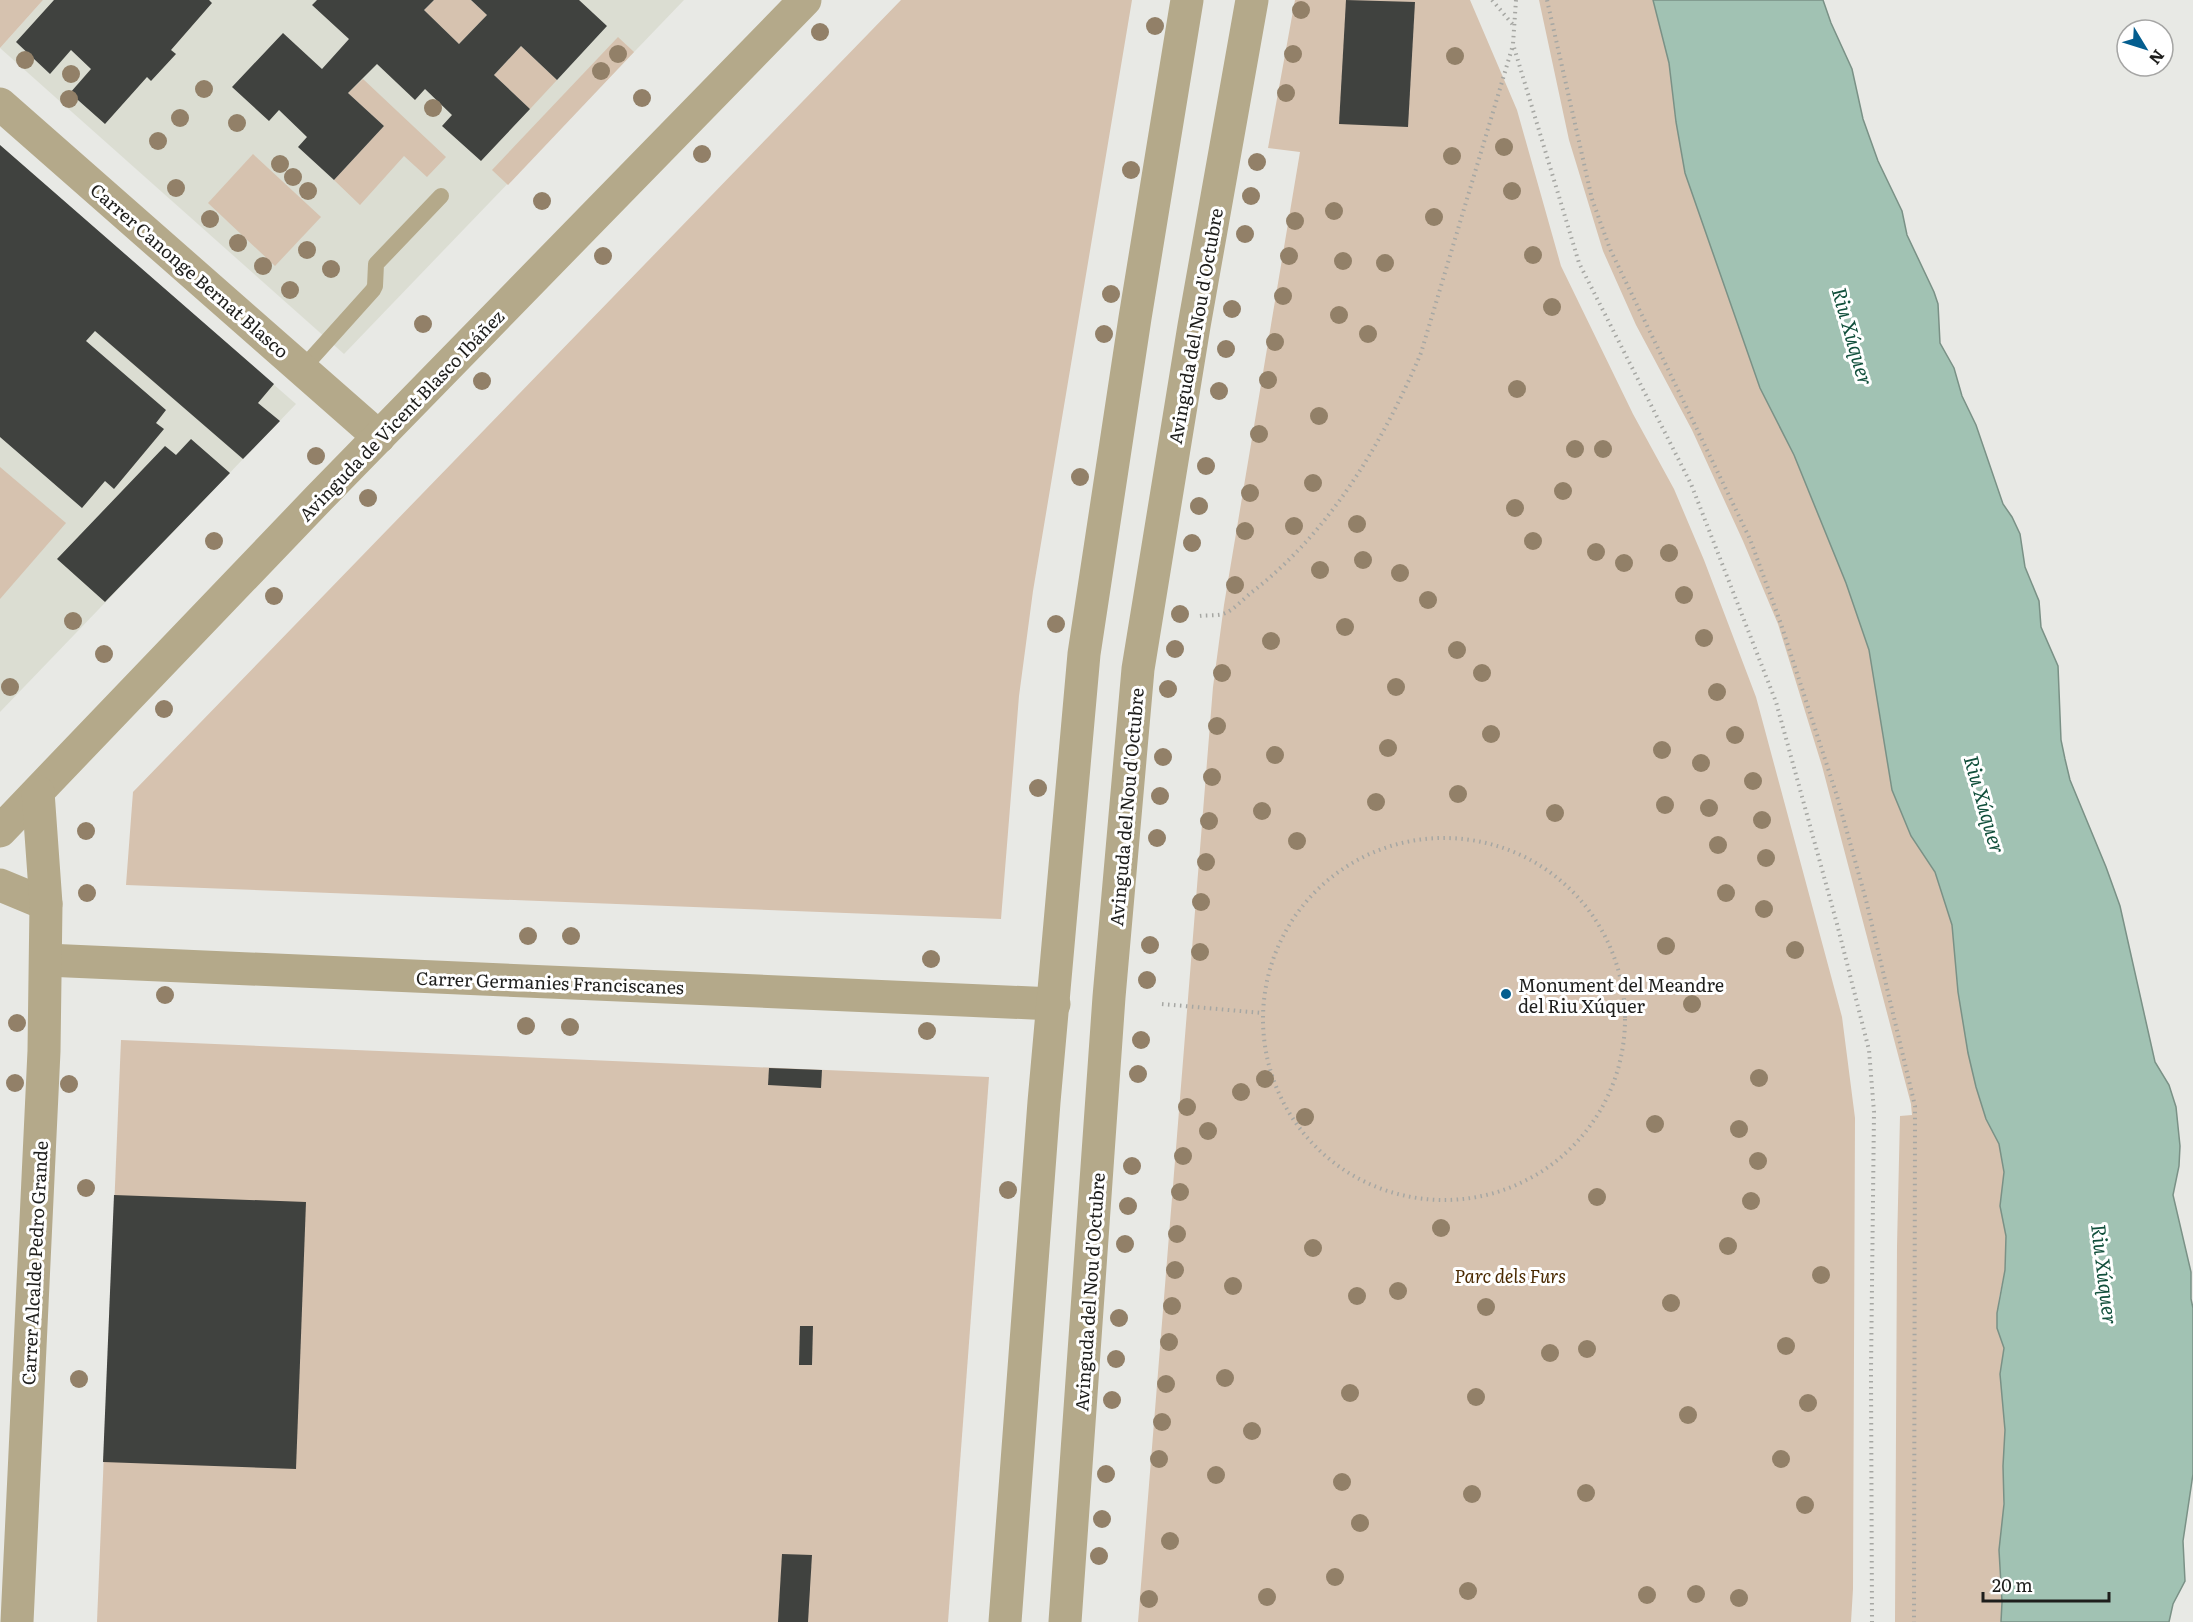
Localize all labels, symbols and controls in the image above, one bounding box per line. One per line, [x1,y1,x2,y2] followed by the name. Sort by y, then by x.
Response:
[2115,18,2175,78] north arrow
[2144,45,2171,71] text: N
[85,176,295,364] street label: Carrer Canonge Bernat Blasco
[1161,206,1229,446] street label: Avinguda del Nou d'Octubre
[1826,283,1882,389] water label: Riu Xúquer
[292,303,510,527] street label: Avinguda de Vicent Blasco Ibáñez
[1102,687,1150,927] street label: Avinguda del Nou d'Octubre
[1958,751,2014,857] water label: Riu Xúquer
[416,964,684,1000] street label: Carrer Germanies Franciscanes
[1518,971,1724,1019] place label: Monument del Meandre del Riu Xúquer
[1499,987,1513,1001] marker: Monument del Meandre del Riu Xúquer
[14,1140,54,1386] street label: Carrer Alcalde Pedro Grande
[1067,1172,1111,1412] street label: Avinguda del Nou d'Octubre
[2085,1222,2127,1326] water label: Riu Xúquer
[1454,1262,1566,1289] park label: Parc dels Furs
[1983,1565,2109,1603] scale bar
[1992,1571,2033,1598] text: 20 m

